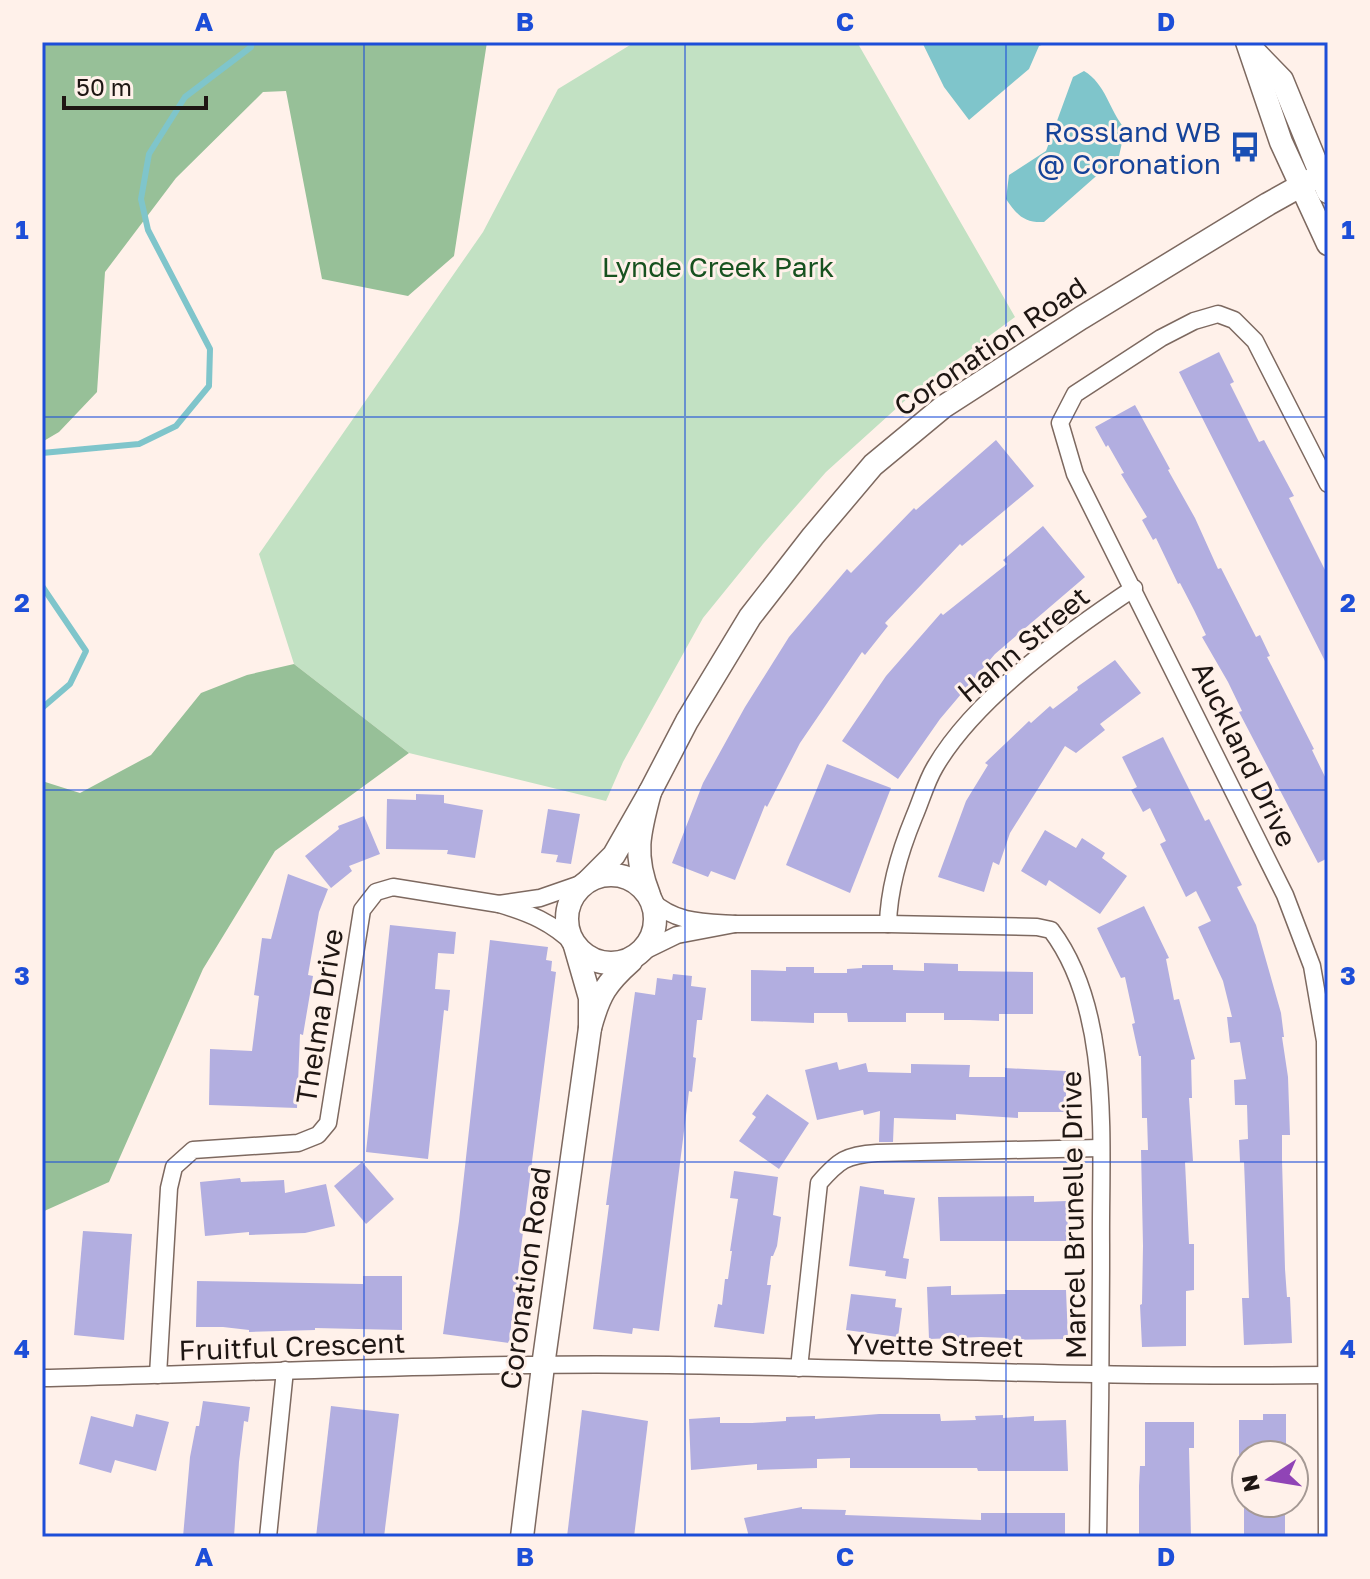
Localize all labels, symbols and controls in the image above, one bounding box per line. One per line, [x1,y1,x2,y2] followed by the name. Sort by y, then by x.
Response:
[195,6,214,37] text: A
[516,6,534,37] text: B
[836,6,854,37] text: C
[1157,6,1175,37] text: D
[64,60,206,110] scale bar
[76,72,132,101] text: 50 m
[1037,115,1221,180] place label: Rossland WB @ Coronation
[1228,130,1262,164] bus stop icon: Rossland WB @ Coronation
[15,214,29,245] text: 1
[1341,214,1355,245] text: 1
[602,250,835,283] park label: Lynde Creek Park
[888,270,1092,422] street label: Coronation Road
[951,579,1095,709] street label: Hahn Street
[14,587,30,618] text: 2
[1340,587,1356,618] text: 2
[1186,656,1304,852] street label: Auckland Drive
[289,926,349,1106] street label: Thelma Drive
[14,960,30,991] text: 3
[1340,960,1356,991] text: 3
[1054,1071,1092,1359] street label: Marcel Brunelle Drive
[493,1165,557,1391] street label: Coronation Road
[178,1326,406,1366] street label: Fruitful Crescent
[846,1327,1024,1363] street label: Yvette Street
[14,1333,30,1364] text: 4
[1340,1333,1356,1364] text: 4
[1230,1439,1310,1519] north arrow
[1235,1472,1265,1494] text: N
[195,1541,214,1572] text: A
[516,1541,534,1572] text: B
[836,1541,854,1572] text: C
[1157,1541,1175,1572] text: D

